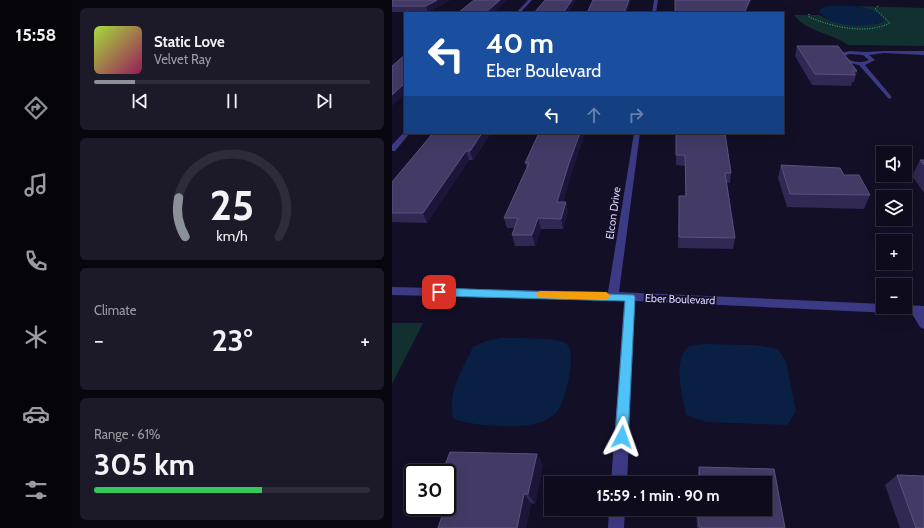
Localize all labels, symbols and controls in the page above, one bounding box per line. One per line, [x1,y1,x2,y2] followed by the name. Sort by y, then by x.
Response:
[16,24,56,46] text: 15:58
[486,26,554,60] text: 40 m
[420,28,472,80] icon: left
[154,33,225,51] text: Static Love
[154,51,211,67] text: Velvet Ray
[486,60,601,82] text: Eber Boulevard
[129,90,151,112] icon: previous
[221,90,243,112] icon: pause
[313,90,335,112] icon: next
[22,94,50,122] icon: directions
[541,104,563,126] icon: left
[583,104,605,126] icon: ahead
[625,104,647,126] icon: right
[876,146,912,314] map controls
[876,146,912,182] button: sound
[22,171,50,199] icon: music
[210,180,254,230] text: 25
[602,185,624,240] street label: Elcon Drive
[876,190,912,226] button: layers
[216,227,248,245] text: km/h
[876,234,912,270] button: +
[22,247,50,275] icon: phone
[422,275,456,309] pin
[876,278,912,314] button: −
[428,281,450,303] icon: arrive
[645,291,715,307] street label: Eber Boulevard
[94,302,136,318] text: Climate
[212,322,252,359] text: 23°
[22,323,50,351] icon: climate
[94,327,104,354] text: −
[360,327,370,354] text: +
[22,400,50,428] icon: car
[601,416,643,458] position arrow
[94,426,161,442] text: Range · 61%
[94,446,195,483] text: 305 km
[404,464,456,516] speed limit sign: 30
[22,476,50,504] icon: filters
[596,487,720,505] text: 15:59 · 1 min · 90 m

